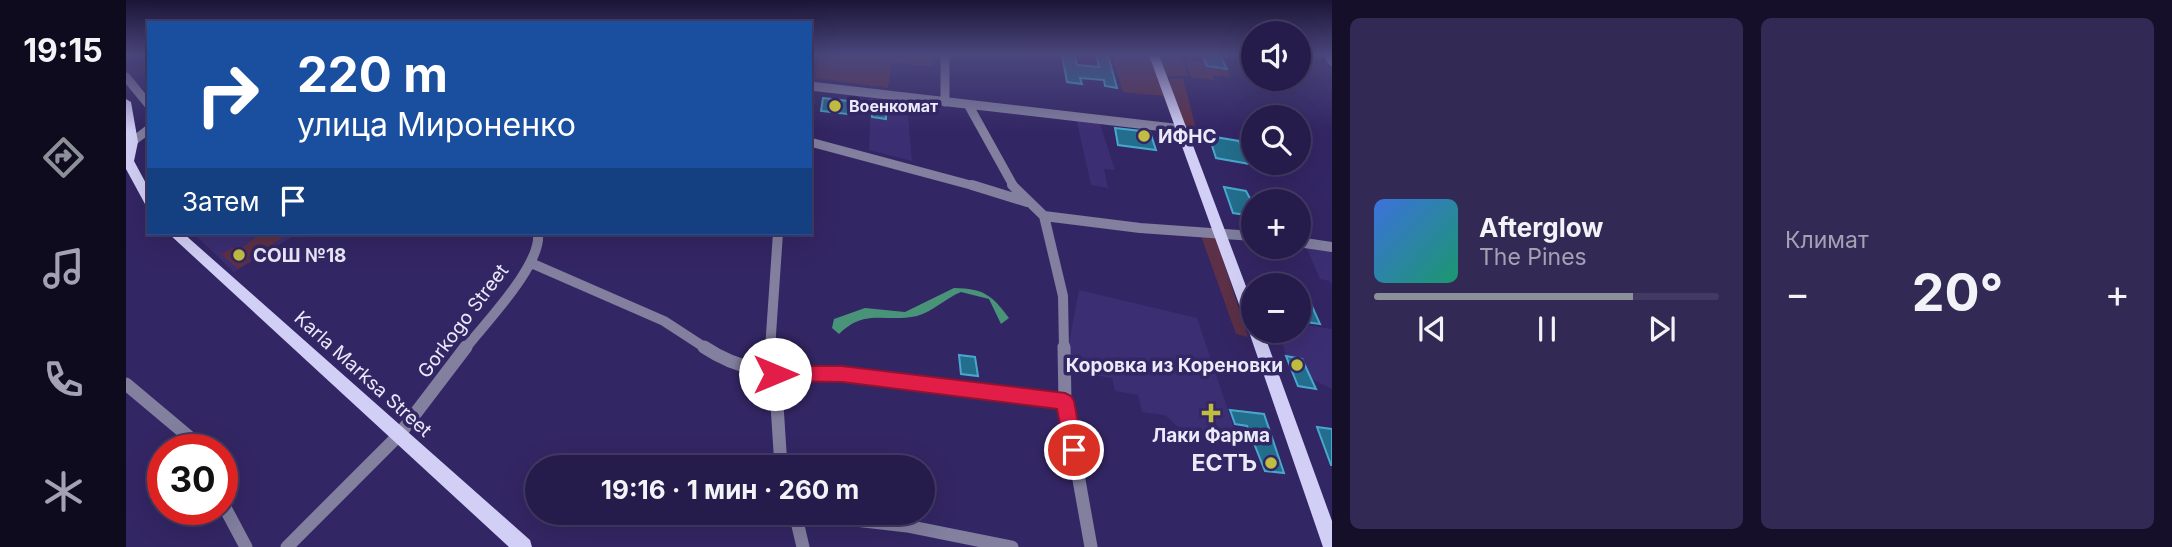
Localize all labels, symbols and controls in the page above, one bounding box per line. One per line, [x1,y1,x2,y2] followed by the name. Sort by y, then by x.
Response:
[1241,21,1311,343] map controls
[1241,21,1311,91] button: sound
[23,31,103,70] text: 19:15
[297,45,448,104] text: 220 m
[182,49,273,140] icon: right
[849,96,938,116] place label: Военкомат
[827,98,843,114] marker: Военкомат
[297,105,576,144] text: улица Мироненко
[1241,105,1311,175] button: search
[1158,125,1217,148] place label: ИФНС
[1136,128,1152,144] marker: ИФНС
[39,133,88,182] icon: directions
[274,182,312,220] icon: arrive
[182,186,260,217] text: Затем
[1241,189,1311,259] button: +
[1479,212,1603,243] text: Afterglow
[1785,226,1869,254] text: Климат
[1479,243,1587,271] text: The Pines
[39,244,88,293] icon: music
[253,244,346,267] place label: СОШ №18
[231,247,247,263] marker: СОШ №18
[413,260,513,382] street label: Gorkogo Street
[1912,261,2003,324] text: 20°
[1785,270,1810,316] text: −
[2105,270,2130,316] text: +
[1241,273,1311,343] button: −
[290,306,436,442] street label: Karla Marksa Street
[1413,310,1451,348] icon: previous
[1528,310,1566,348] icon: pause
[1643,310,1681,348] icon: next
[738,337,812,411] position arrow
[1066,354,1283,377] place label: Коровка из Кореновки
[39,355,88,404] icon: phone
[1289,357,1305,373] marker: Коровка из Кореновки
[1203,405,1219,421] marker: Лаки Фарма
[1044,420,1104,480] pin
[1152,424,1270,447] place label: Лаки Фарма
[1055,431,1093,469] icon: arrive
[147,434,238,525] speed limit sign: 30
[1192,449,1257,477] place label: ЕСТЪ
[1263,455,1279,471] marker: ЕСТЪ
[39,467,88,516] icon: climate
[601,474,859,505] text: 19:16 · 1 мин · 260 m

